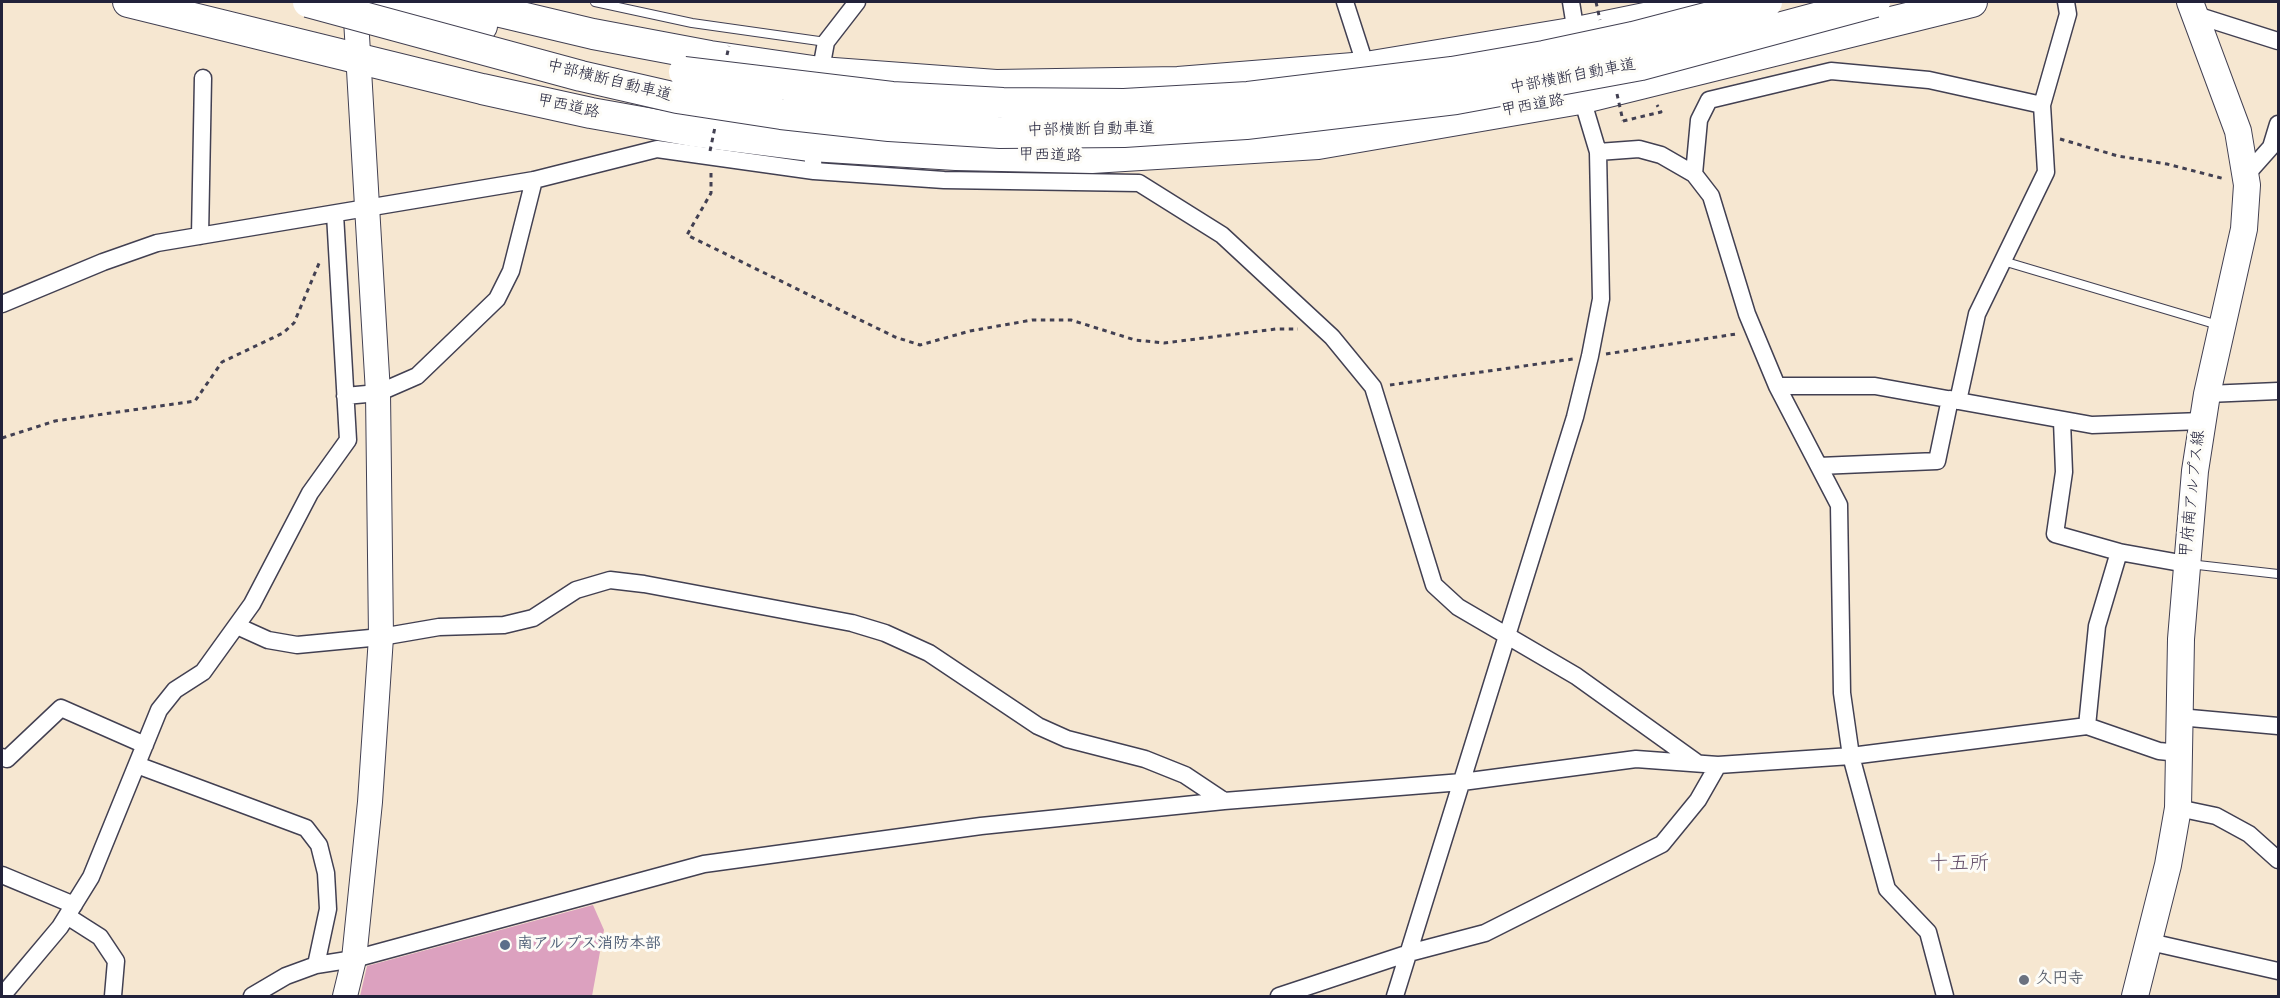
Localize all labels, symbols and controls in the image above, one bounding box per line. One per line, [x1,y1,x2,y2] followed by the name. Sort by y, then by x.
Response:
[1508,56,1638,100] street label: 中部横断自動車道
[545,57,673,107] street label: 中部横断自動車道
[535,92,601,124] street label: 甲西道路
[1500,92,1566,122] street label: 甲西道路
[1027,120,1155,142] street label: 中部横断自動車道
[1018,147,1082,167] street label: 甲西道路
[2178,429,2210,559] street label: 甲府南アルプス線
[1929,854,1989,878] district label: 十五所
[517,935,661,955] place label: 南アルプス消防本部
[498,938,512,952] marker: 南アルプス消防本部
[2036,970,2084,990] place label: 久円寺
[2017,973,2031,987] marker: 久円寺

